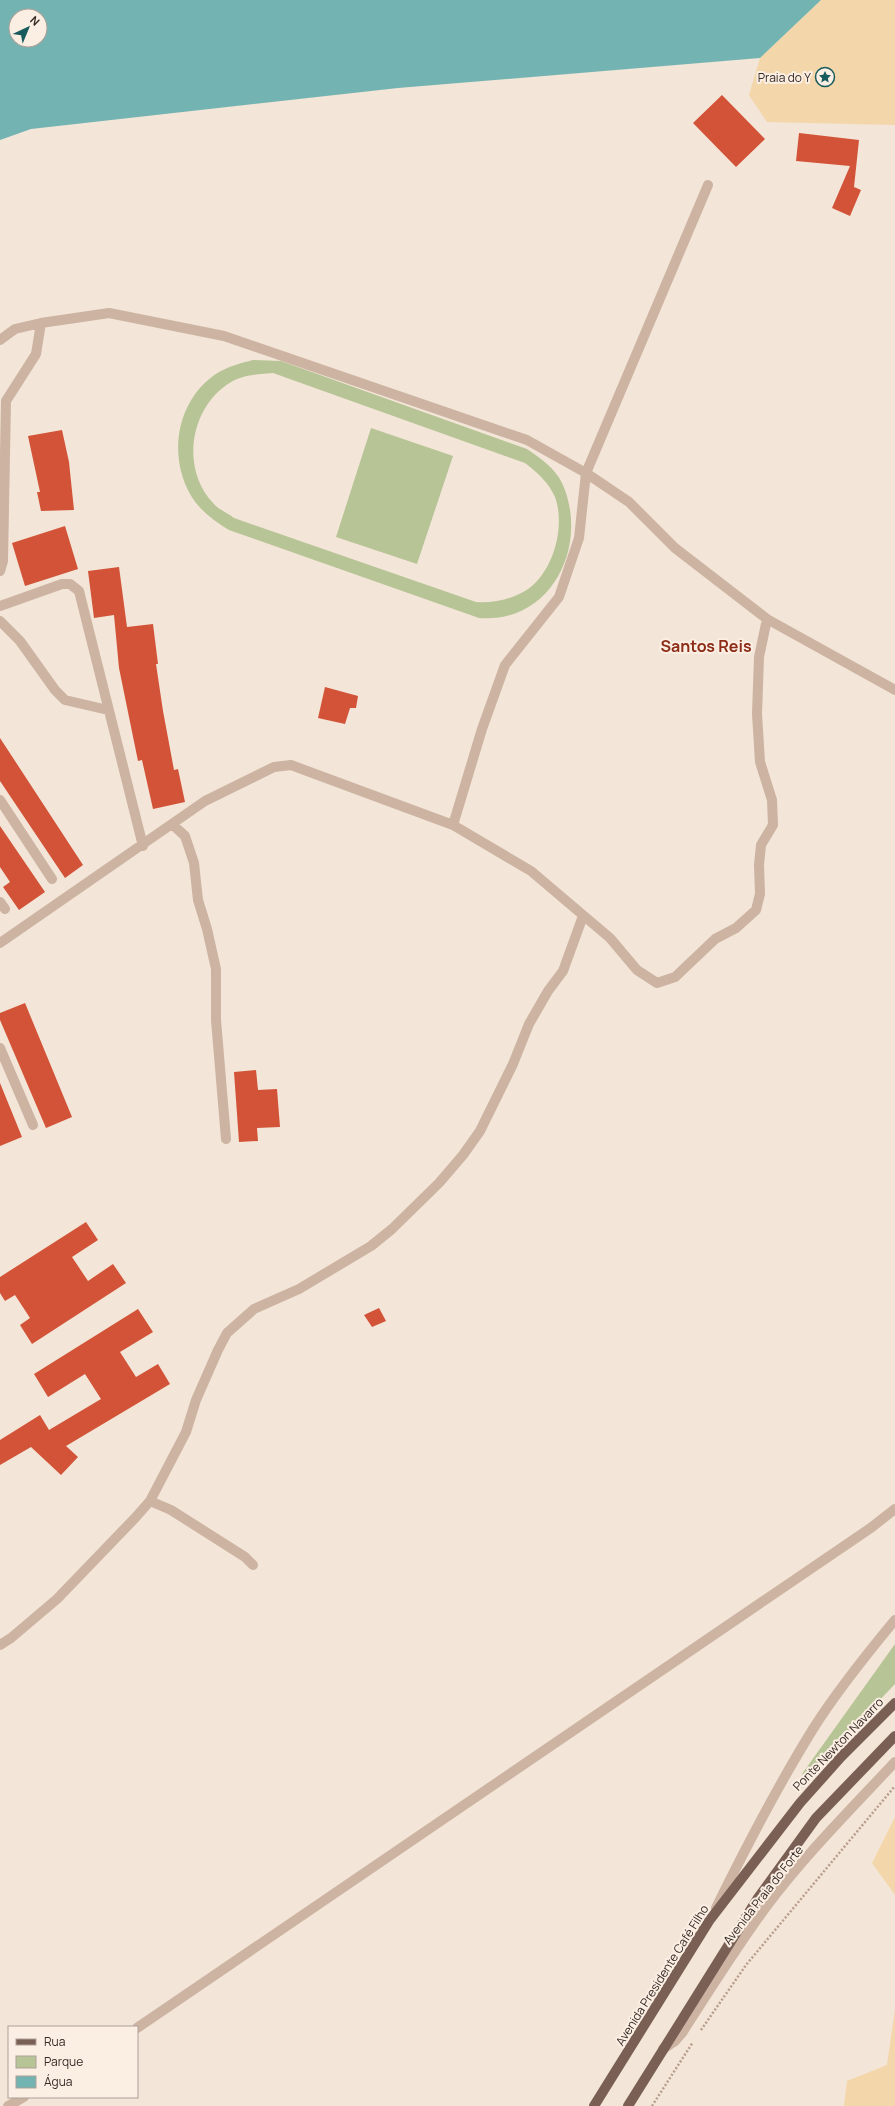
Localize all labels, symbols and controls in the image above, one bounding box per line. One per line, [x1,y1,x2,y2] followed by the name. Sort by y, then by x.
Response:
[8,8,48,48] north arrow
[27,12,43,29] text: N
[814,66,836,88] place icon: Praia do Y
[758,69,811,86] place label: Praia do Y
[660,635,752,657] district label: Santos Reis
[789,1694,887,1794] street label: Ponte Newton Navarro
[719,1842,807,1948] street label: Avenida Praia do Forte
[612,1901,712,2049] street label: Avenida Presidente Café Filho
[8,2026,138,2098] legend
[44,2033,65,2050] text: Rua
[44,2053,83,2070] text: Parque
[44,2073,73,2090] text: Água

